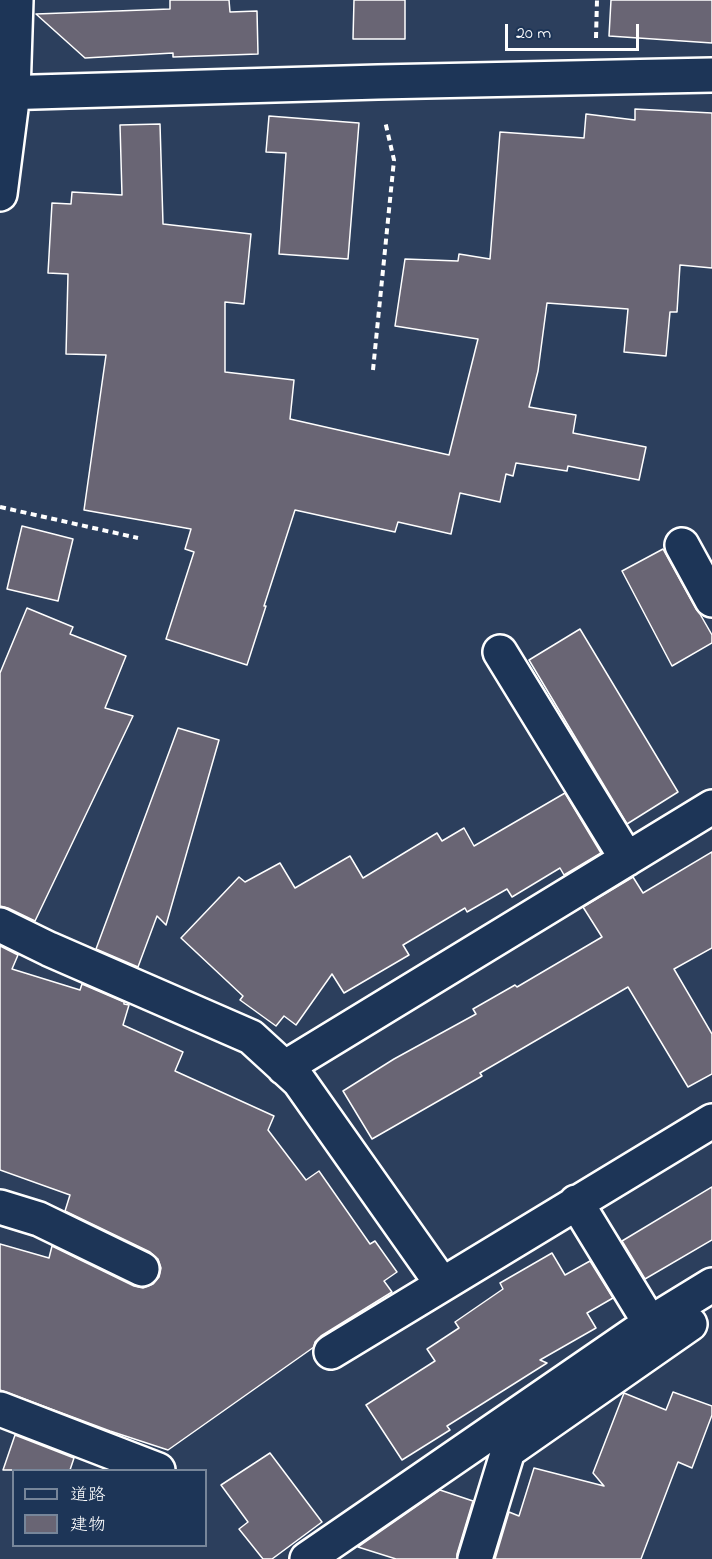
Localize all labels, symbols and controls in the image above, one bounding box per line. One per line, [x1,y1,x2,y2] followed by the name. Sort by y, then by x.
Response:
[508,12,642,50] scale bar
[516,21,551,47] text: 20 m
[12,1469,207,1547] legend
[70,1483,106,1509] text: 道路
[70,1513,106,1539] text: 建物

